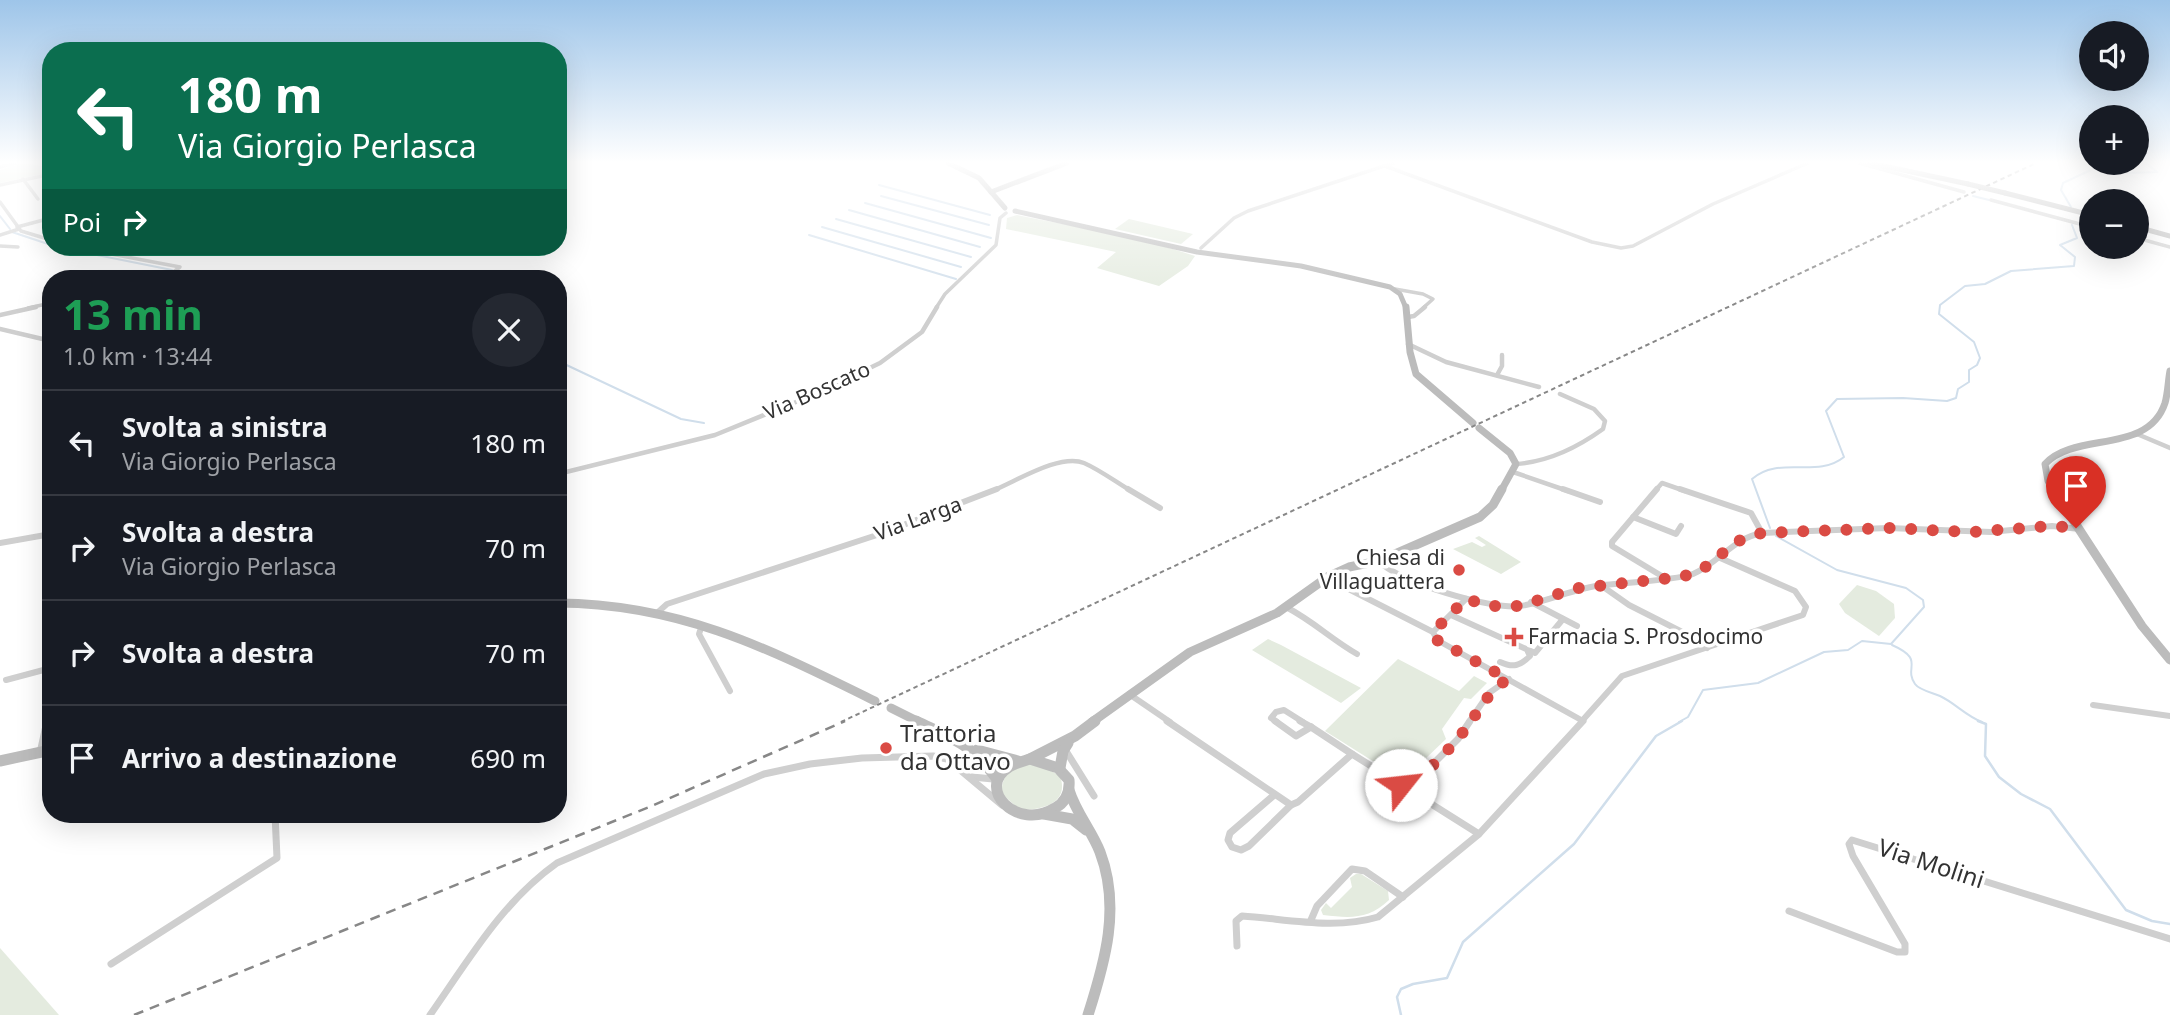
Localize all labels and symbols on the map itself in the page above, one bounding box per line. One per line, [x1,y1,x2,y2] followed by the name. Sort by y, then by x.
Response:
[759,354,874,426] street label: Via Boscato
[2046,456,2106,528] pin
[870,489,965,547] street label: Via Larga
[1320,543,1445,595] place label: Chiesa di Villaguattera
[1451,562,1467,578] marker: Chiesa di Villaguattera
[1528,622,1763,650] place label: Farmacia S. Prosdocimo
[1506,629,1522,645] marker: Farmacia S. Prosdocimo
[900,716,1011,777] place label: Trattoria da Ottavo
[878,740,894,756] marker: Trattoria da Ottavo
[1364,748,1438,822] position arrow
[1874,830,1989,895] street label: Via Molini

